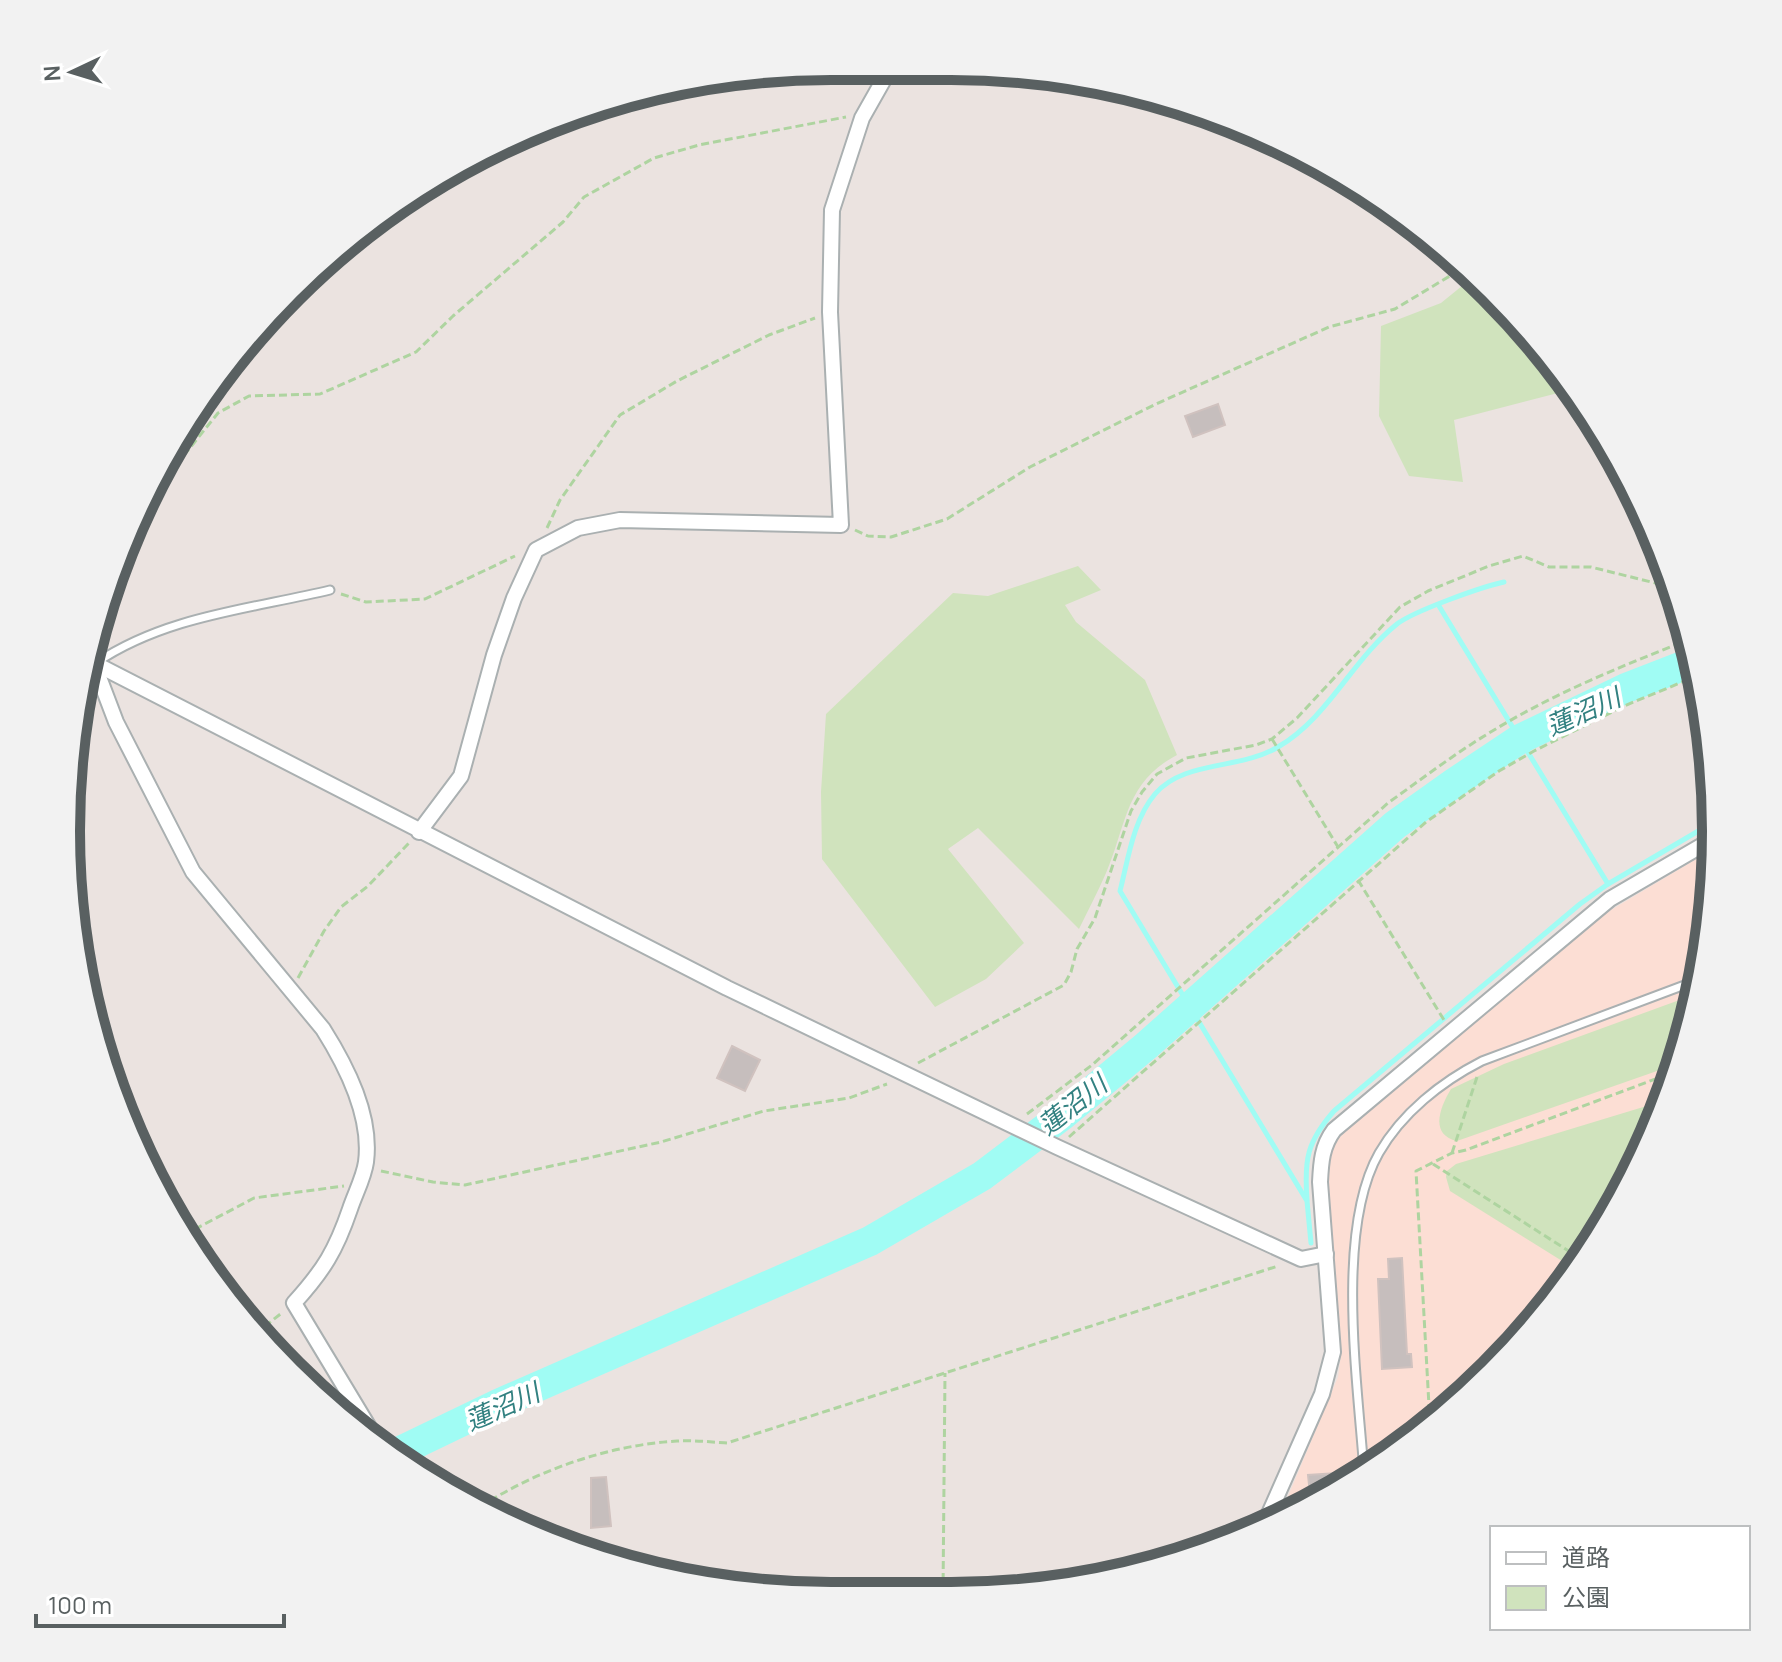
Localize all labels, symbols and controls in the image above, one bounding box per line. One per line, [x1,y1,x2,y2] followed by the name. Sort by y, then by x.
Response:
[32,32,112,112] north arrow
[37,64,68,82] text: N
[1540,677,1629,743] water label: 蓮沼川
[1030,1064,1116,1142] water label: 蓮沼川
[459,1372,548,1438] water label: 蓮沼川
[1490,1526,1750,1630] legend
[1562,1540,1610,1573] text: 道路
[36,1578,284,1628] scale bar
[1562,1580,1610,1613] text: 公園
[48,1588,112,1621] text: 100 m

